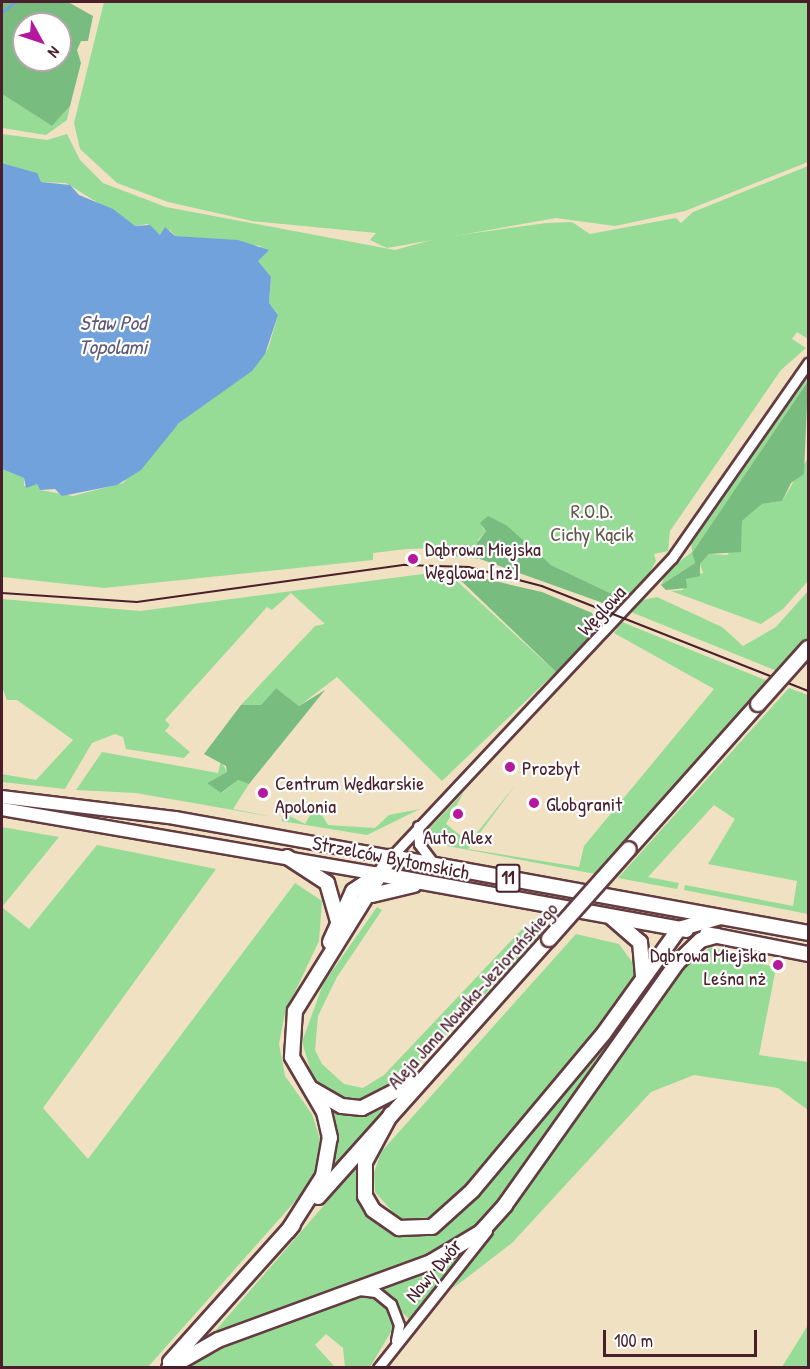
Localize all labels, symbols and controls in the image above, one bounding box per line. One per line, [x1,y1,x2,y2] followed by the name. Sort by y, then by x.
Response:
[12,12,72,72] north arrow
[43,42,65,63] text: N
[79,310,147,360] water label: Staw Pod Topolami
[550,498,634,545] park label: R.O.D. Cichy Kącik
[425,536,541,583] place label: Dąbrowa Miejska Węglowa [nż]
[406,552,420,566] marker: Dąbrowa Miejska Węglowa [nż]
[572,580,630,640] street label: Węglowa
[522,755,580,779] place label: Prozbyt
[503,760,517,774] marker: Prozbyt
[275,770,424,817] place label: Centrum Wędkarskie Apolonia
[256,786,270,800] marker: Centrum Wędkarskie Apolonia
[546,791,622,815] place label: Globgranit
[527,796,541,810] marker: Globgranit
[451,807,465,821] marker: Auto Alex
[423,824,493,848] place label: Auto Alex
[311,830,471,884] street label: Strzelców Bytomskich
[494,863,522,893] road number: 11
[382,897,562,1093] street label: Aleja Jana Nowaka-Jeziorańskiego
[650,942,766,989] place label: Dąbrowa Miejska Leśna nż
[771,958,785,972] marker: Dąbrowa Miejska Leśna nż
[400,1233,466,1307] street label: Nowy Dwór
[606,1318,760,1356] scale bar
[614,1328,653,1353] text: 100 m

